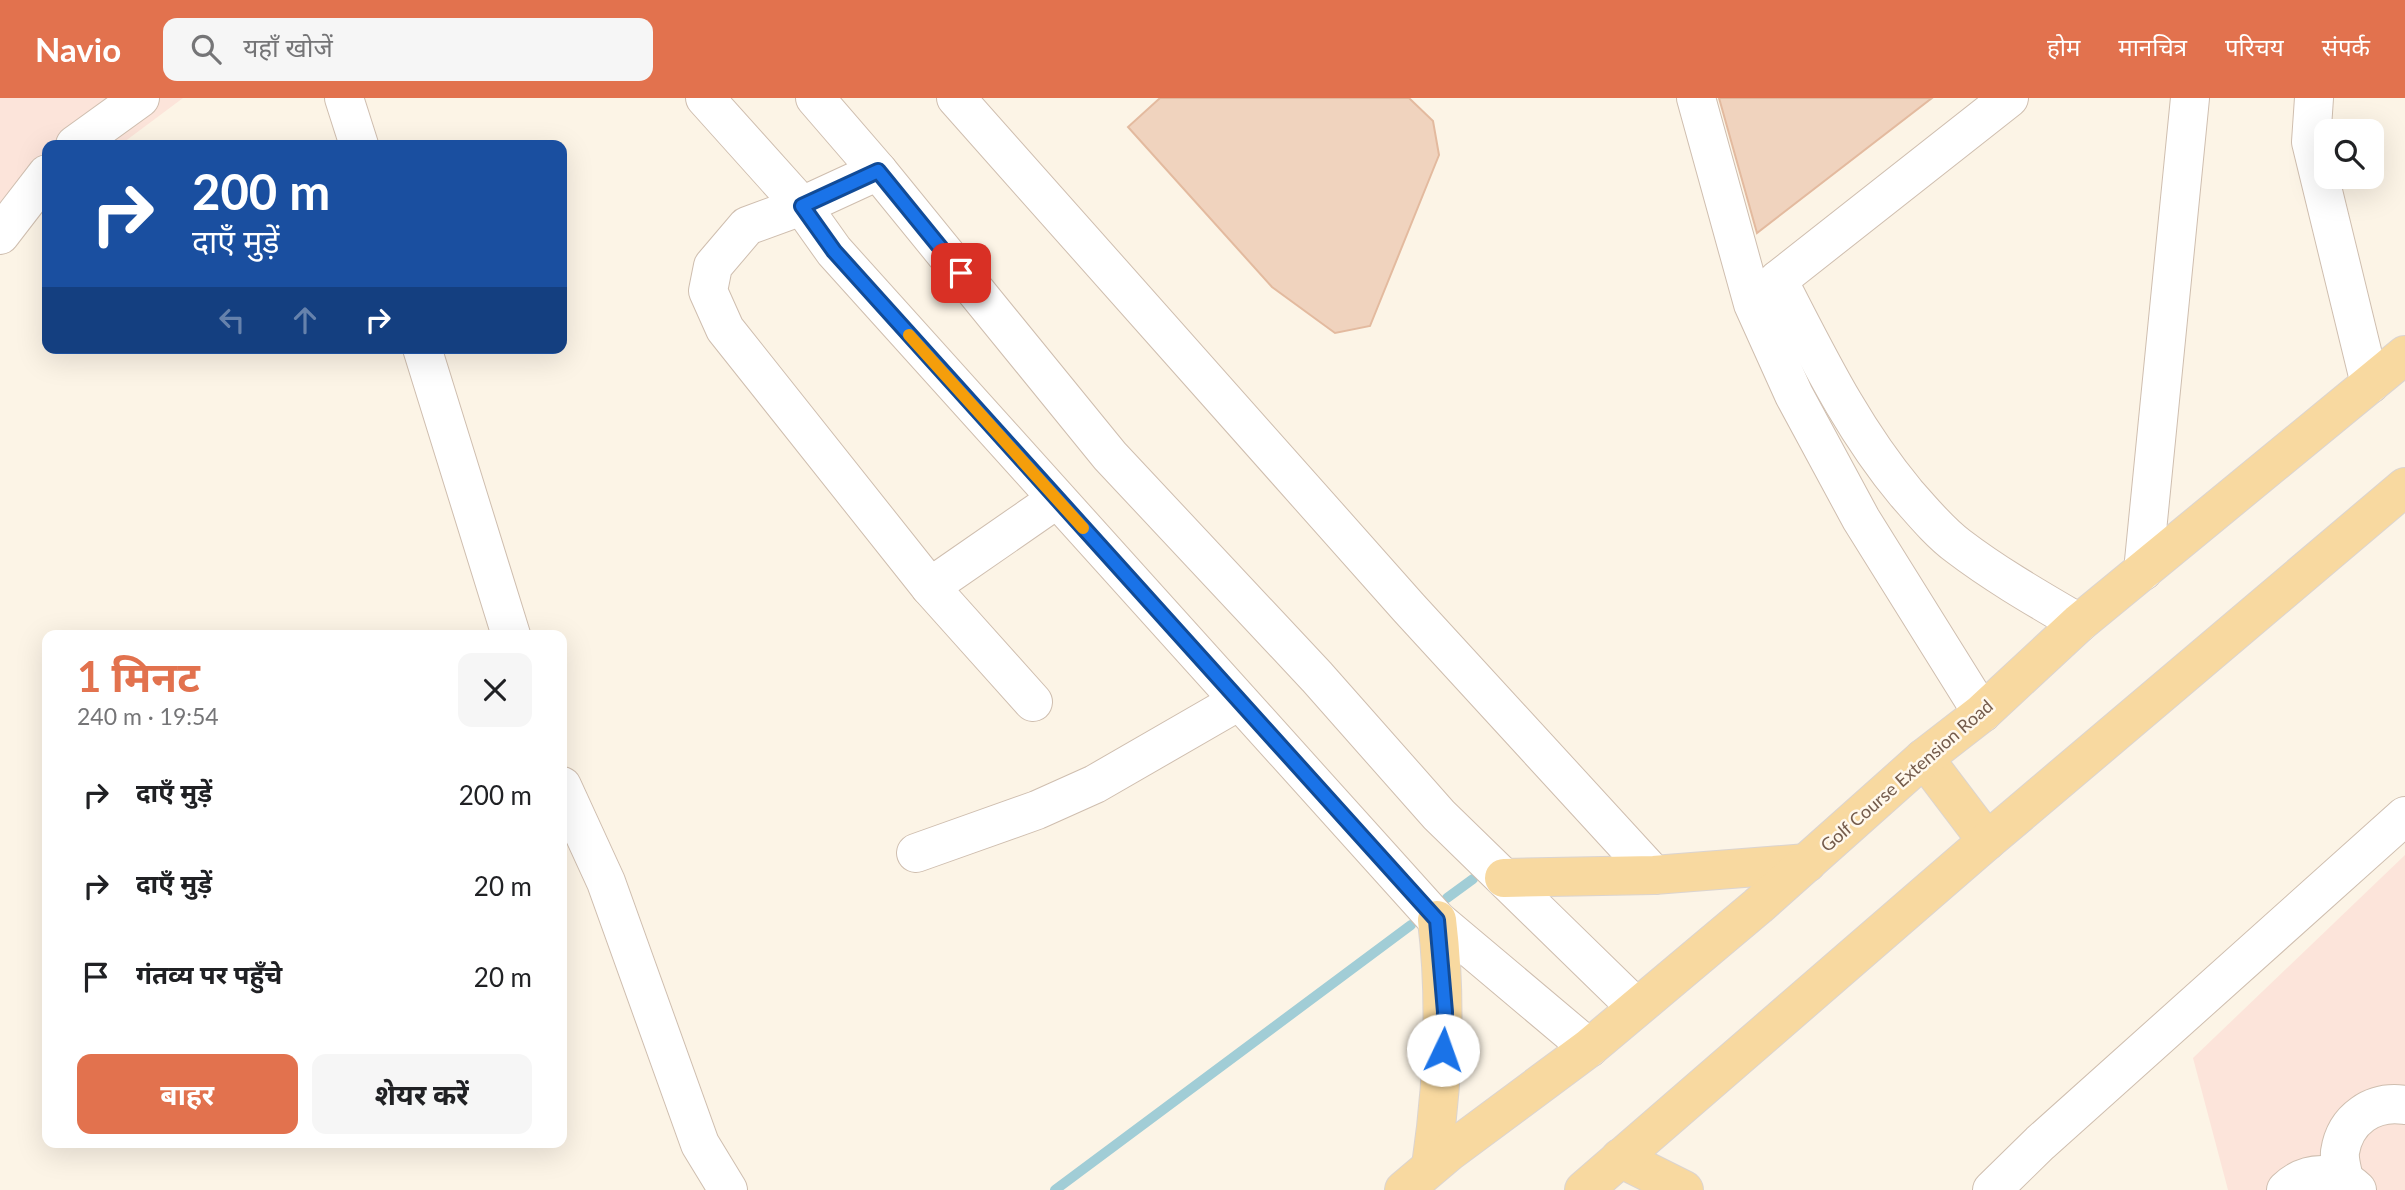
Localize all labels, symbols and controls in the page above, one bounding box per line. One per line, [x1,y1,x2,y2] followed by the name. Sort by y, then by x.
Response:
[163,18,653,81] search box
[35,29,121,69] text: Navio
[187,30,225,68] icon: search
[243,31,333,63] text: यहाँ खोजें
[2047,32,2080,61] text: होम
[2118,32,2187,61] text: मानचित्र
[2225,32,2284,61] text: परिचय
[2322,32,2370,61] text: संपर्क
[2314,119,2384,189] map controls
[2314,119,2384,189] button: search
[192,162,330,220] text: 200 m
[77,168,168,259] icon: right
[192,221,279,260] text: दाएँ मुड़ें
[931,243,991,303] pin
[942,254,980,292] icon: arrive
[213,301,251,339] icon: left
[286,301,324,339] icon: ahead
[359,301,397,339] icon: right
[77,651,200,701] text: 1 मिनट
[458,653,532,727] button: close
[1816,695,1997,856] street label: Golf Course Extension Road
[77,702,219,730] text: 240 m · 19:54
[77,776,115,814] icon: right
[136,776,212,808] text: दाएँ मुड़ें
[459,779,532,811] text: 200 m
[77,867,115,905] icon: right
[136,867,212,899] text: दाएँ मुड़ें
[474,870,532,902] text: 20 m
[77,958,115,996] icon: arrive
[136,958,282,990] text: गंतव्य पर पहुँचे
[474,961,532,993] text: 20 m
[1406,1013,1480,1087] position arrow
[77,1054,298,1134] button: बाहर
[312,1054,532,1134] button: शेयर करें

